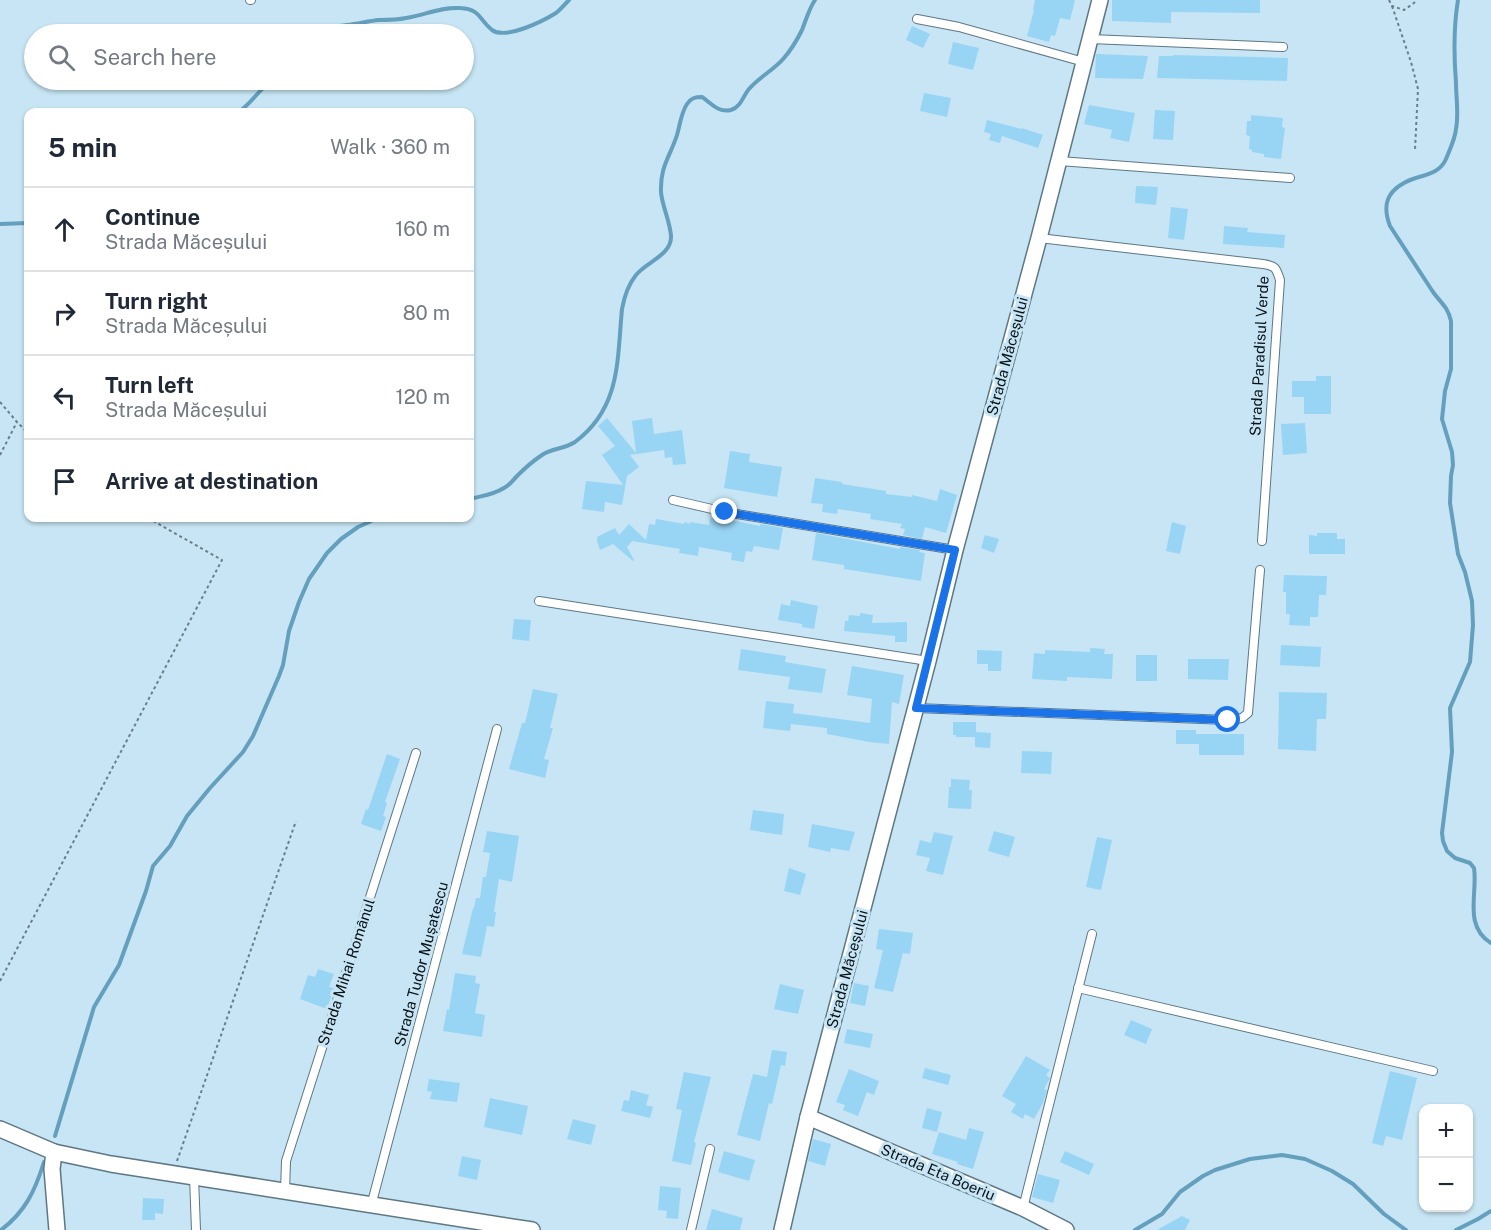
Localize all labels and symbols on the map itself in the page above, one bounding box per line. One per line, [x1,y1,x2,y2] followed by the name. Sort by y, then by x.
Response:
[1246,276,1272,436] street label: Strada Paradisul Verde
[983,295,1031,417] street label: Strada Măceșului
[711,498,737,524] route end
[1214,706,1240,732] route start
[391,880,451,1048] street label: Strada Tudor Mușatescu
[314,896,378,1048] street label: Strada Mihai Românul
[823,908,871,1030] street label: Strada Măceșului
[878,1140,998,1204] street label: Strada Eta Boeriu

